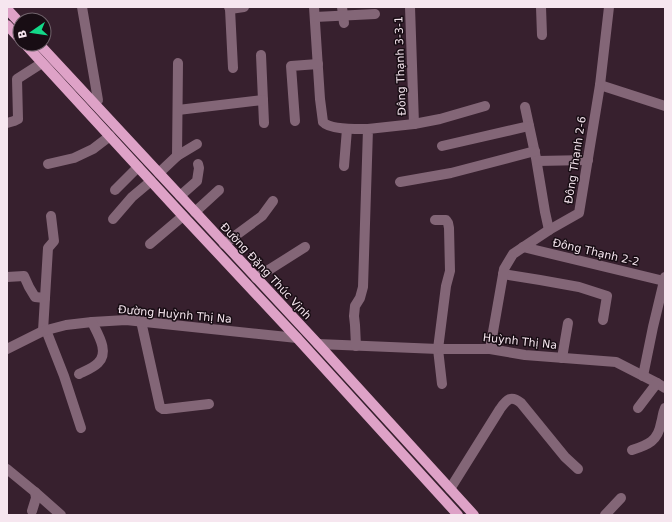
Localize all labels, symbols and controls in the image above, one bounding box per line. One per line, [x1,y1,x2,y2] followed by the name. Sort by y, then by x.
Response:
[12,12,52,52] north arrow
[392,16,409,116] street label: Đông Thạnh 3-3-1
[15,29,30,40] text: B
[562,115,589,205] street label: Đông Thạnh 2-6
[218,220,314,322] street label: Đường Đặng Thúc Vịnh
[551,236,640,269] street label: Đông Thạnh 2-2
[118,303,232,326] street label: Đường Huỳnh Thị Na
[482,331,558,352] street label: Huỳnh Thị Na

